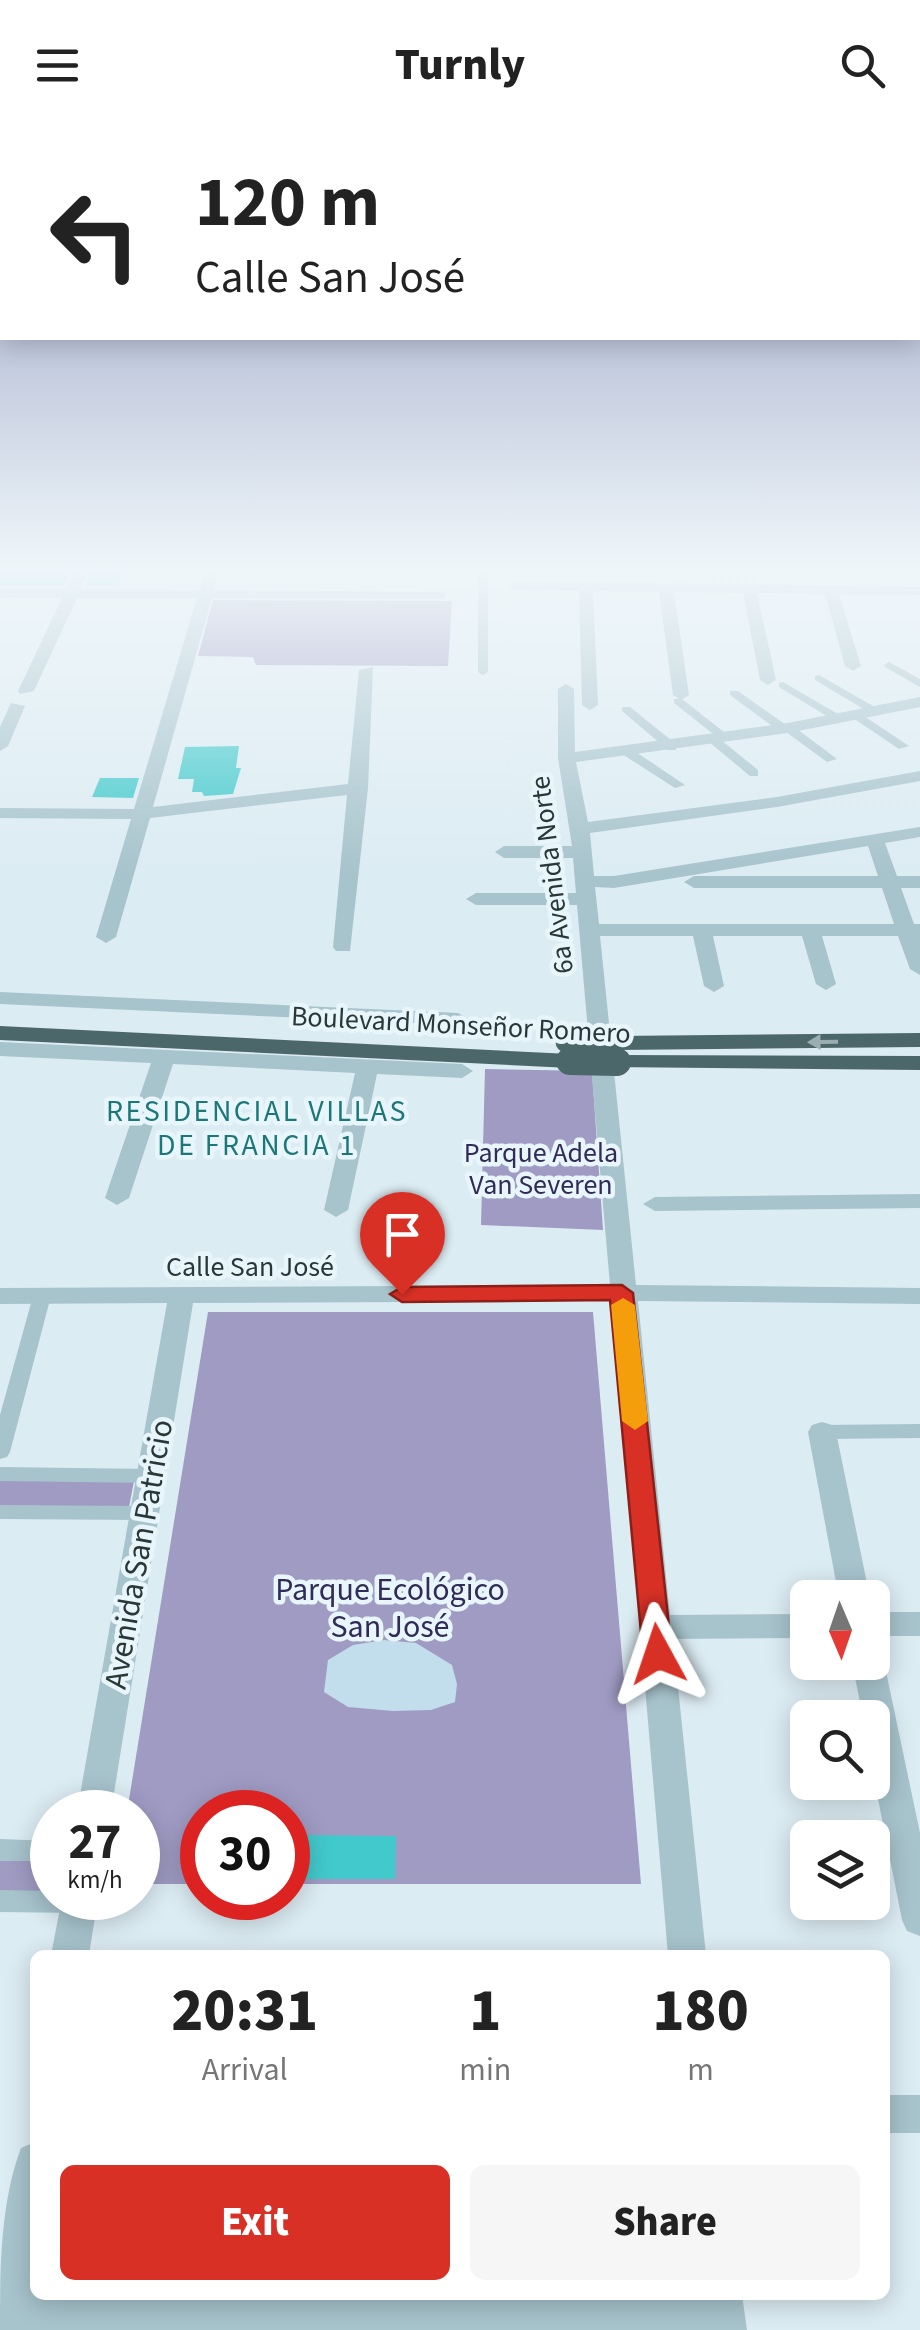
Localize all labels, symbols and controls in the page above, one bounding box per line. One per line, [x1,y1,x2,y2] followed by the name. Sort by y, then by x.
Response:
[395,33,525,97] text: Turnly
[30,38,85,93] icon: menu
[835,38,890,93] icon: search
[195,153,380,253] text: 120 m
[30,170,160,300] icon: left
[195,246,465,310] text: Calle San José
[520,774,584,976] street label: 6a Avenida Norte
[290,996,632,1054] street label: Boulevard Monseñor Romero
[806,1034,838,1050] one-way arrow
[106,1090,408,1167] district label: RESIDENCIAL VILLAS DE FRANCIA 1
[464,1133,618,1205] park label: Parque Adela Van Severen
[360,1192,445,1295] pin
[375,1207,430,1262] icon: arrive
[166,1247,334,1287] street label: Calle San José
[93,1416,185,1692] street label: Avenida San Patricio
[275,1567,505,1650] park label: Parque Ecológico San José
[790,1580,890,1680] north arrow
[790,1580,890,1920] map controls
[606,1602,710,1706] position arrow
[790,1700,890,1800] button: search
[180,1790,310,1920] speed limit sign: 30
[69,1807,121,1878] text: 27
[790,1820,890,1920] button: layers
[67,1862,123,1898] text: km/h
[171,1969,318,2054] text: 20:31
[469,1969,501,2054] text: 1
[653,1969,749,2054] text: 180
[202,2047,288,2093] text: Arrival
[459,2047,511,2093] text: min
[687,2047,714,2093] text: m
[60,2165,450,2280] button: Exit
[470,2165,860,2280] button: Share

